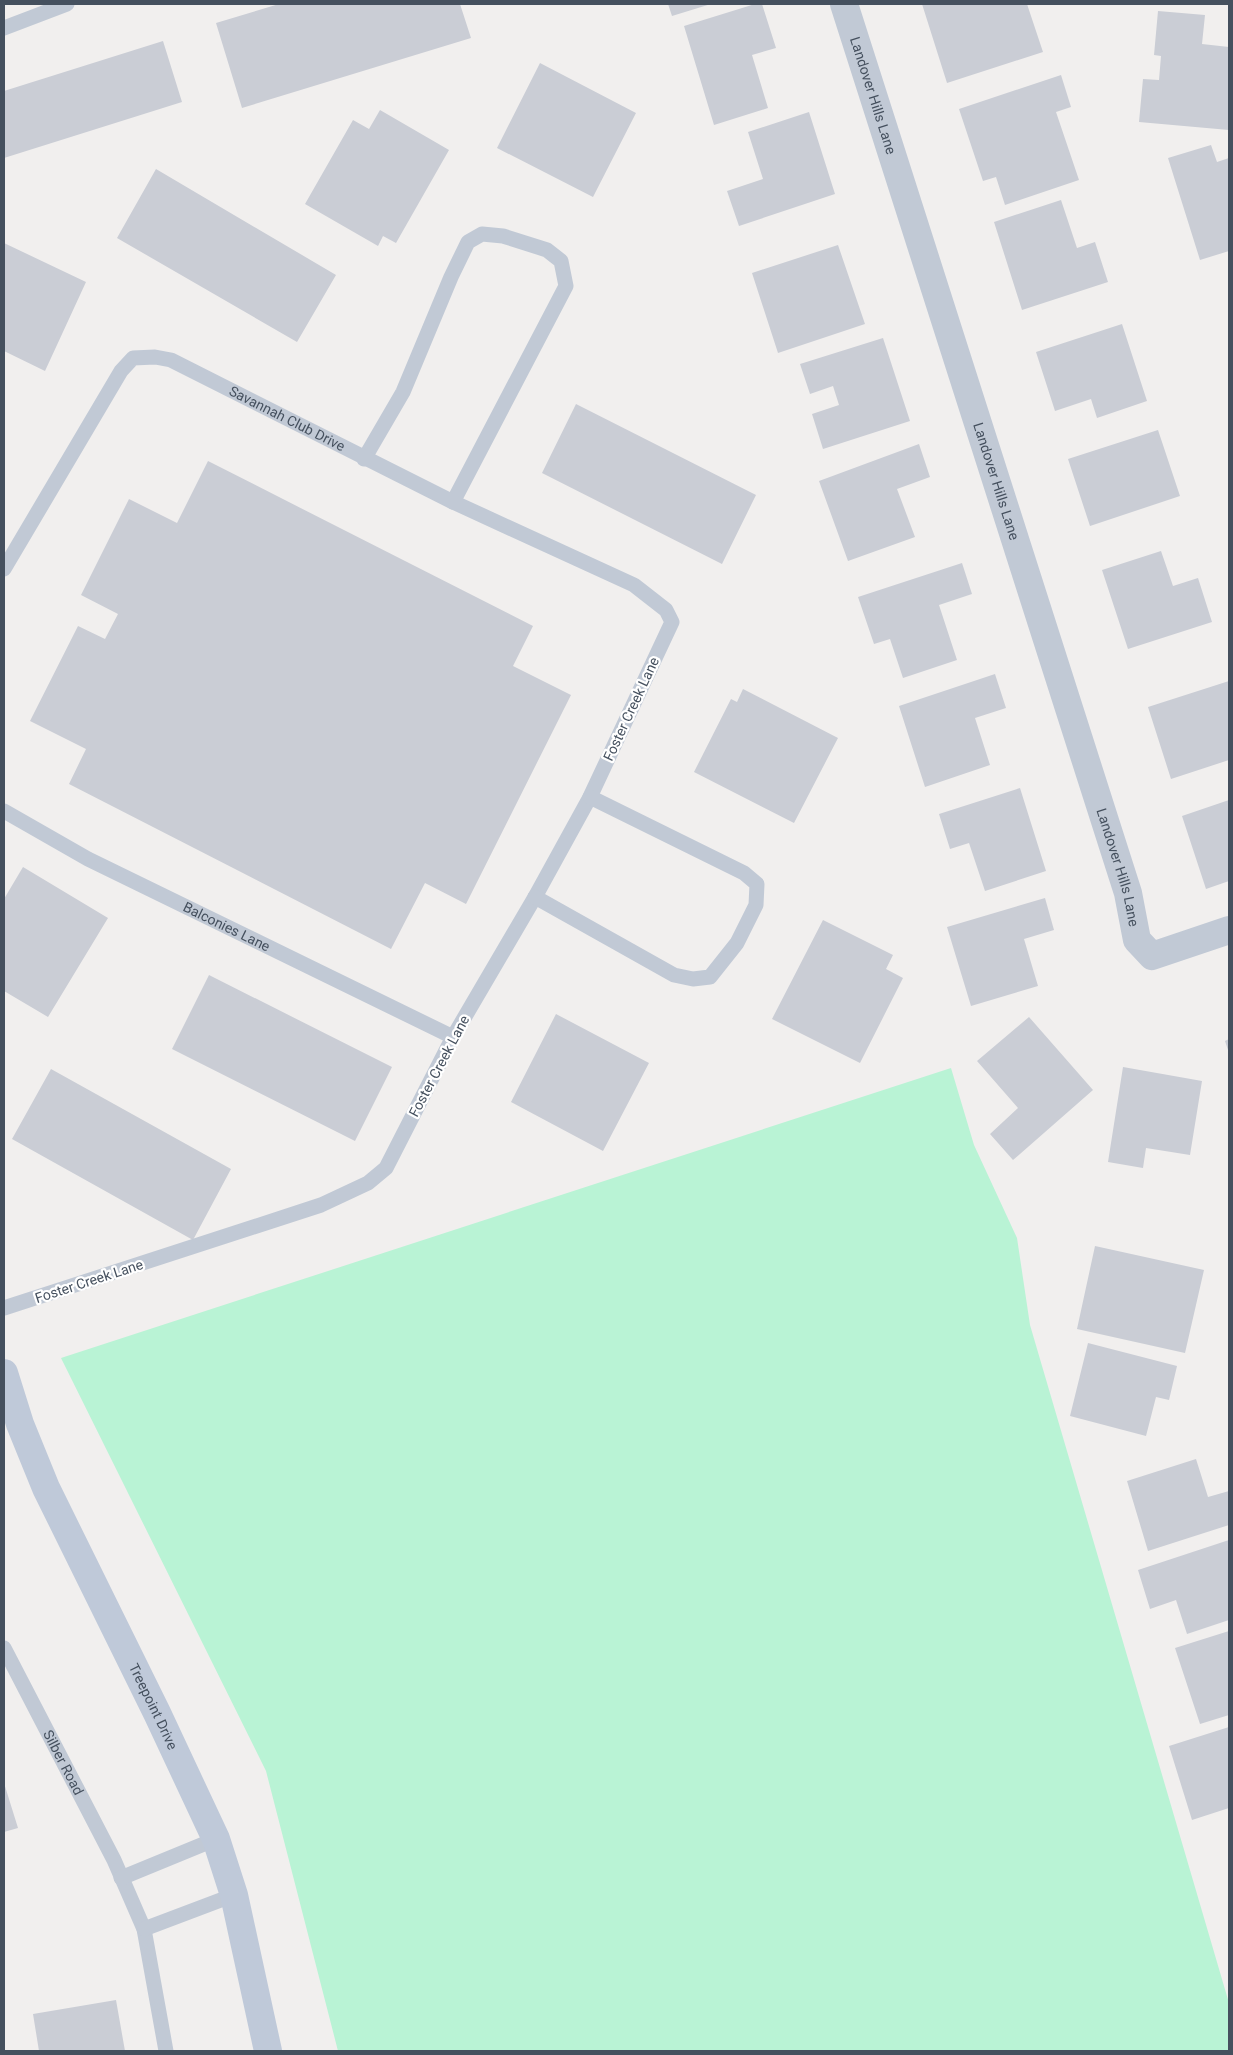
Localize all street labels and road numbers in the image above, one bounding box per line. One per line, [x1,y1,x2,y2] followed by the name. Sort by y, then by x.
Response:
[847,35,899,156] street label: Landover Hills Lane
[227,383,348,454] street label: Savannah Club Drive
[970,421,1023,542] street label: Landover Hills Lane
[600,655,662,763] street label: Foster Creek Lane
[1093,806,1142,928] street label: Landover Hills Lane
[181,899,273,955] street label: Balconies Lane
[406,1013,472,1119] street label: Foster Creek Lane
[33,1256,145,1306] street label: Foster Creek Lane
[126,1661,181,1752] street label: Treepoint Drive
[40,1727,87,1798] street label: Silber Road

